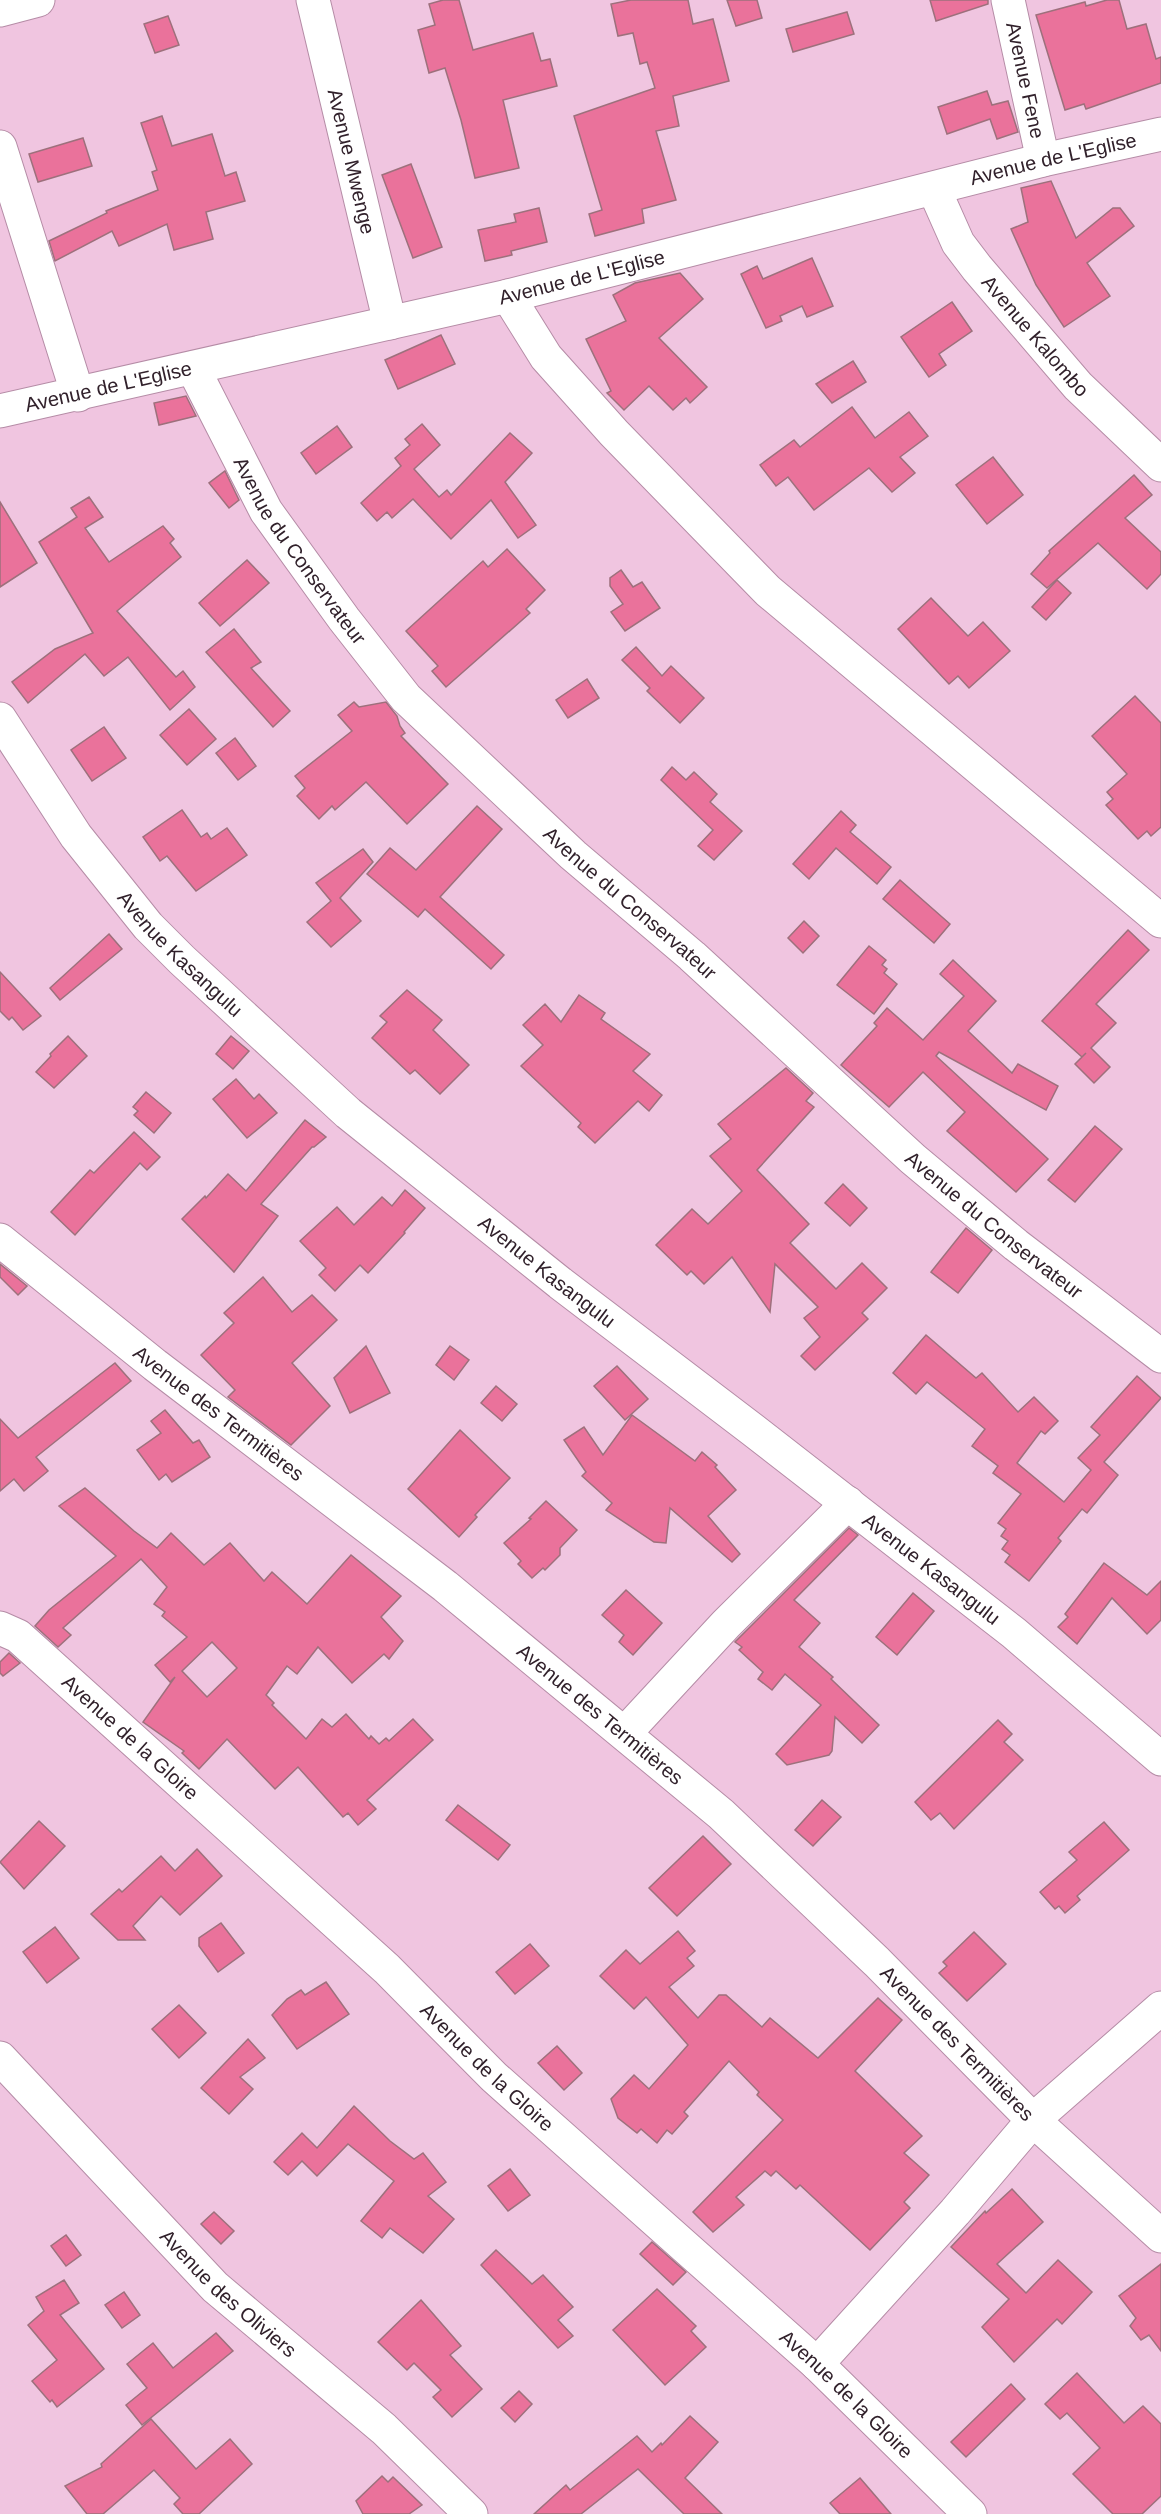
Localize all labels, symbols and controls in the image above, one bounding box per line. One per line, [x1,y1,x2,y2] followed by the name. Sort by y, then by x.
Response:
[1002,20,1049,140] street label: Avenue Fene
[324,87,379,236] street label: Avenue Mwenge
[968,129,1138,189] street label: Avenue de L'Eglise
[497,246,667,309] street label: Avenue de L'Eglise
[977,271,1093,401] street label: Avenue Kalombo
[23,357,194,416] street label: Avenue de L'Eglise
[229,453,371,649] street label: Avenue du Conservateur
[539,822,721,984] street label: Avenue du Conservateur
[113,887,247,1021] street label: Avenue Kasangulu
[901,1147,1087,1303] street label: Avenue du Conservateur
[474,1211,620,1332] street label: Avenue Kasangulu
[129,1341,308,1485] street label: Avenue des Termitières
[859,1509,1004,1629] street label: Avenue Kasangulu
[513,1639,687,1789] street label: Avenue des Termitières
[58,1670,203,1804] street label: Avenue de la Gloire
[876,1961,1038,2125] street label: Avenue des Termitières
[416,1999,558,2136] street label: Avenue de la Gloire
[156,2225,301,2361] street label: Avenue des Oliviers
[776,2326,917,2463] street label: Avenue de la Gloire

